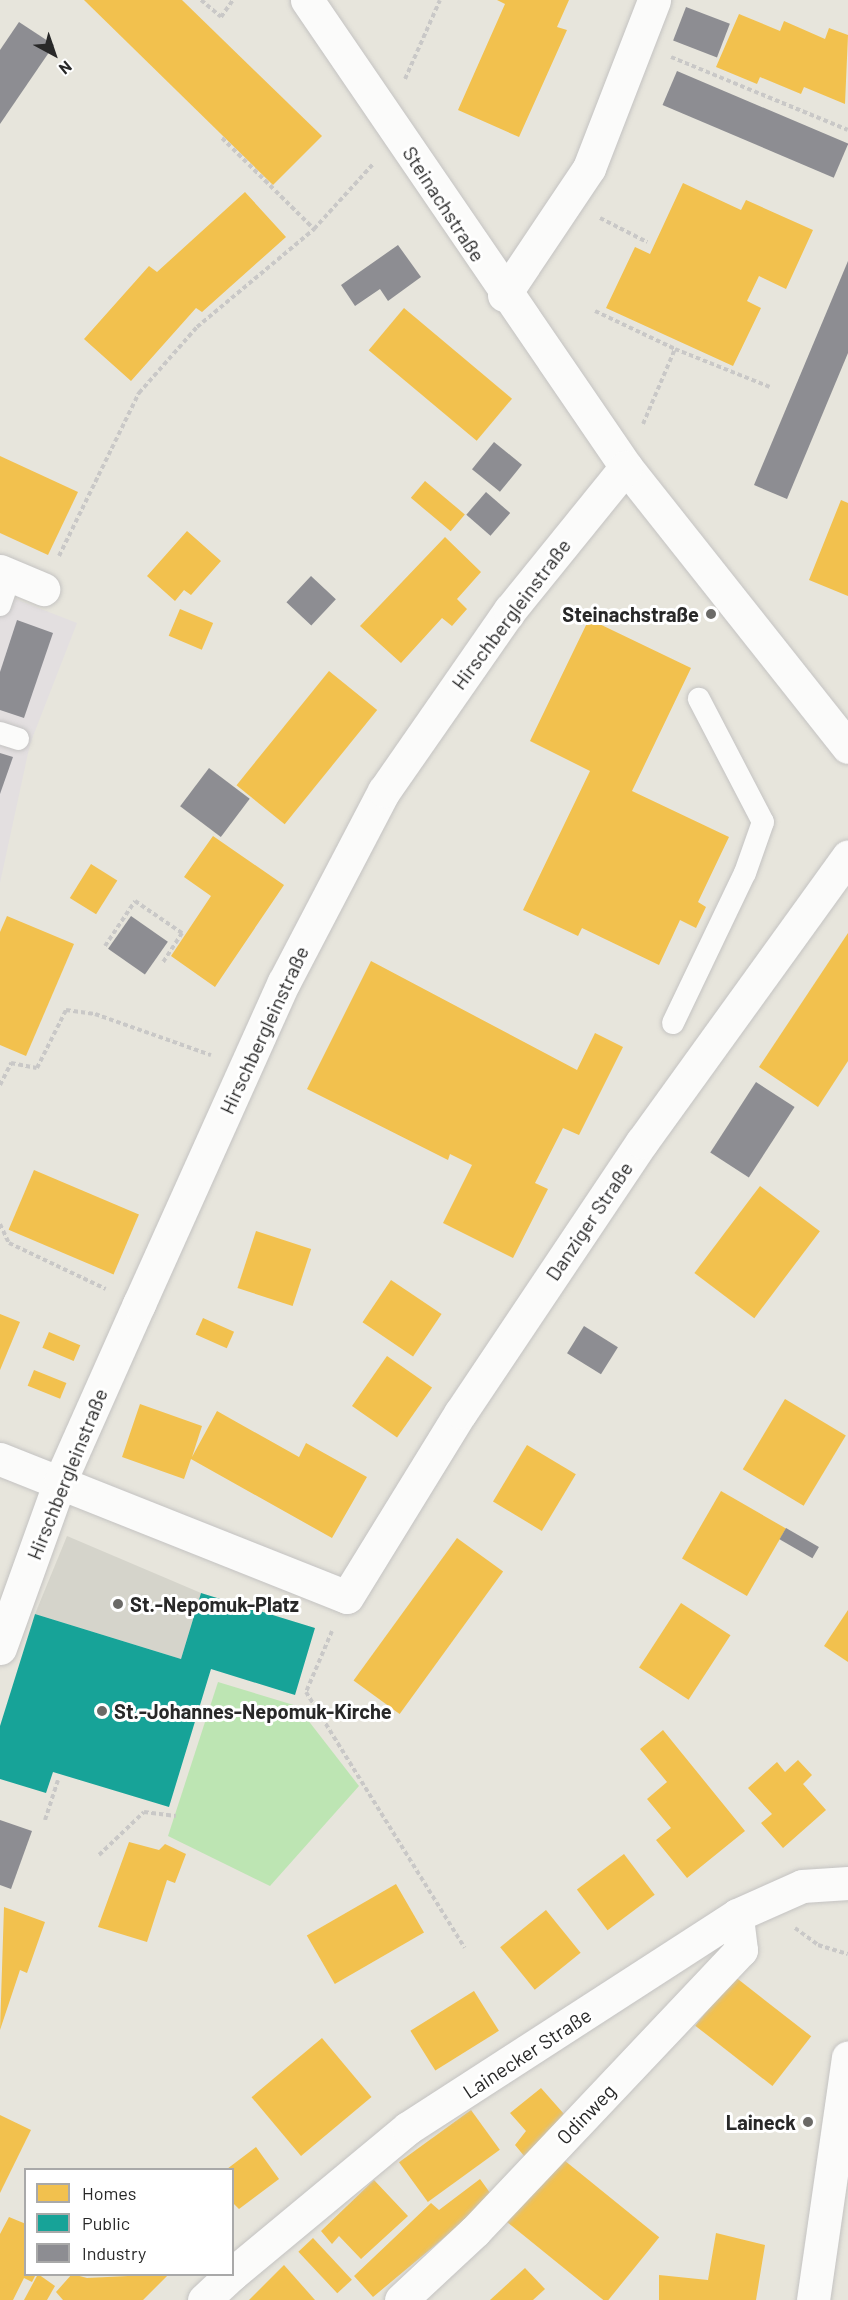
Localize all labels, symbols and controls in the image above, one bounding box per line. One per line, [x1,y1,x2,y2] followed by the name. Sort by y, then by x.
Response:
[24,24,84,84] north arrow
[56,57,76,79] text: N
[398,142,490,266] street label: Steinachstraße
[446,534,576,694] street label: Hirschbergleinstraße
[562,602,699,626] place label: Steinachstraße
[704,607,718,621] marker: Steinachstraße
[215,942,313,1118] street label: Hirschbergleinstraße
[540,1157,638,1285] street label: Danziger Straße
[22,1385,112,1563] street label: Hirschbergleinstraße
[130,1592,299,1616] place label: St.-Nepomuk-Platz
[111,1597,125,1611] marker: St.-Nepomuk-Platz
[114,1699,392,1723] place label: St.-Johannes-Nepomuk-Kirche
[95,1704,109,1718] marker: St.-Johannes-Nepomuk-Kirche
[458,2003,596,2103] street label: Lainecker Straße
[551,2079,621,2149] street label: Odinweg
[726,2110,796,2134] place label: Laineck
[801,2115,815,2129] marker: Laineck
[24,2168,234,2276] legend
[82,2182,136,2204] text: Homes
[82,2212,130,2234] text: Public
[82,2242,146,2264] text: Industry

